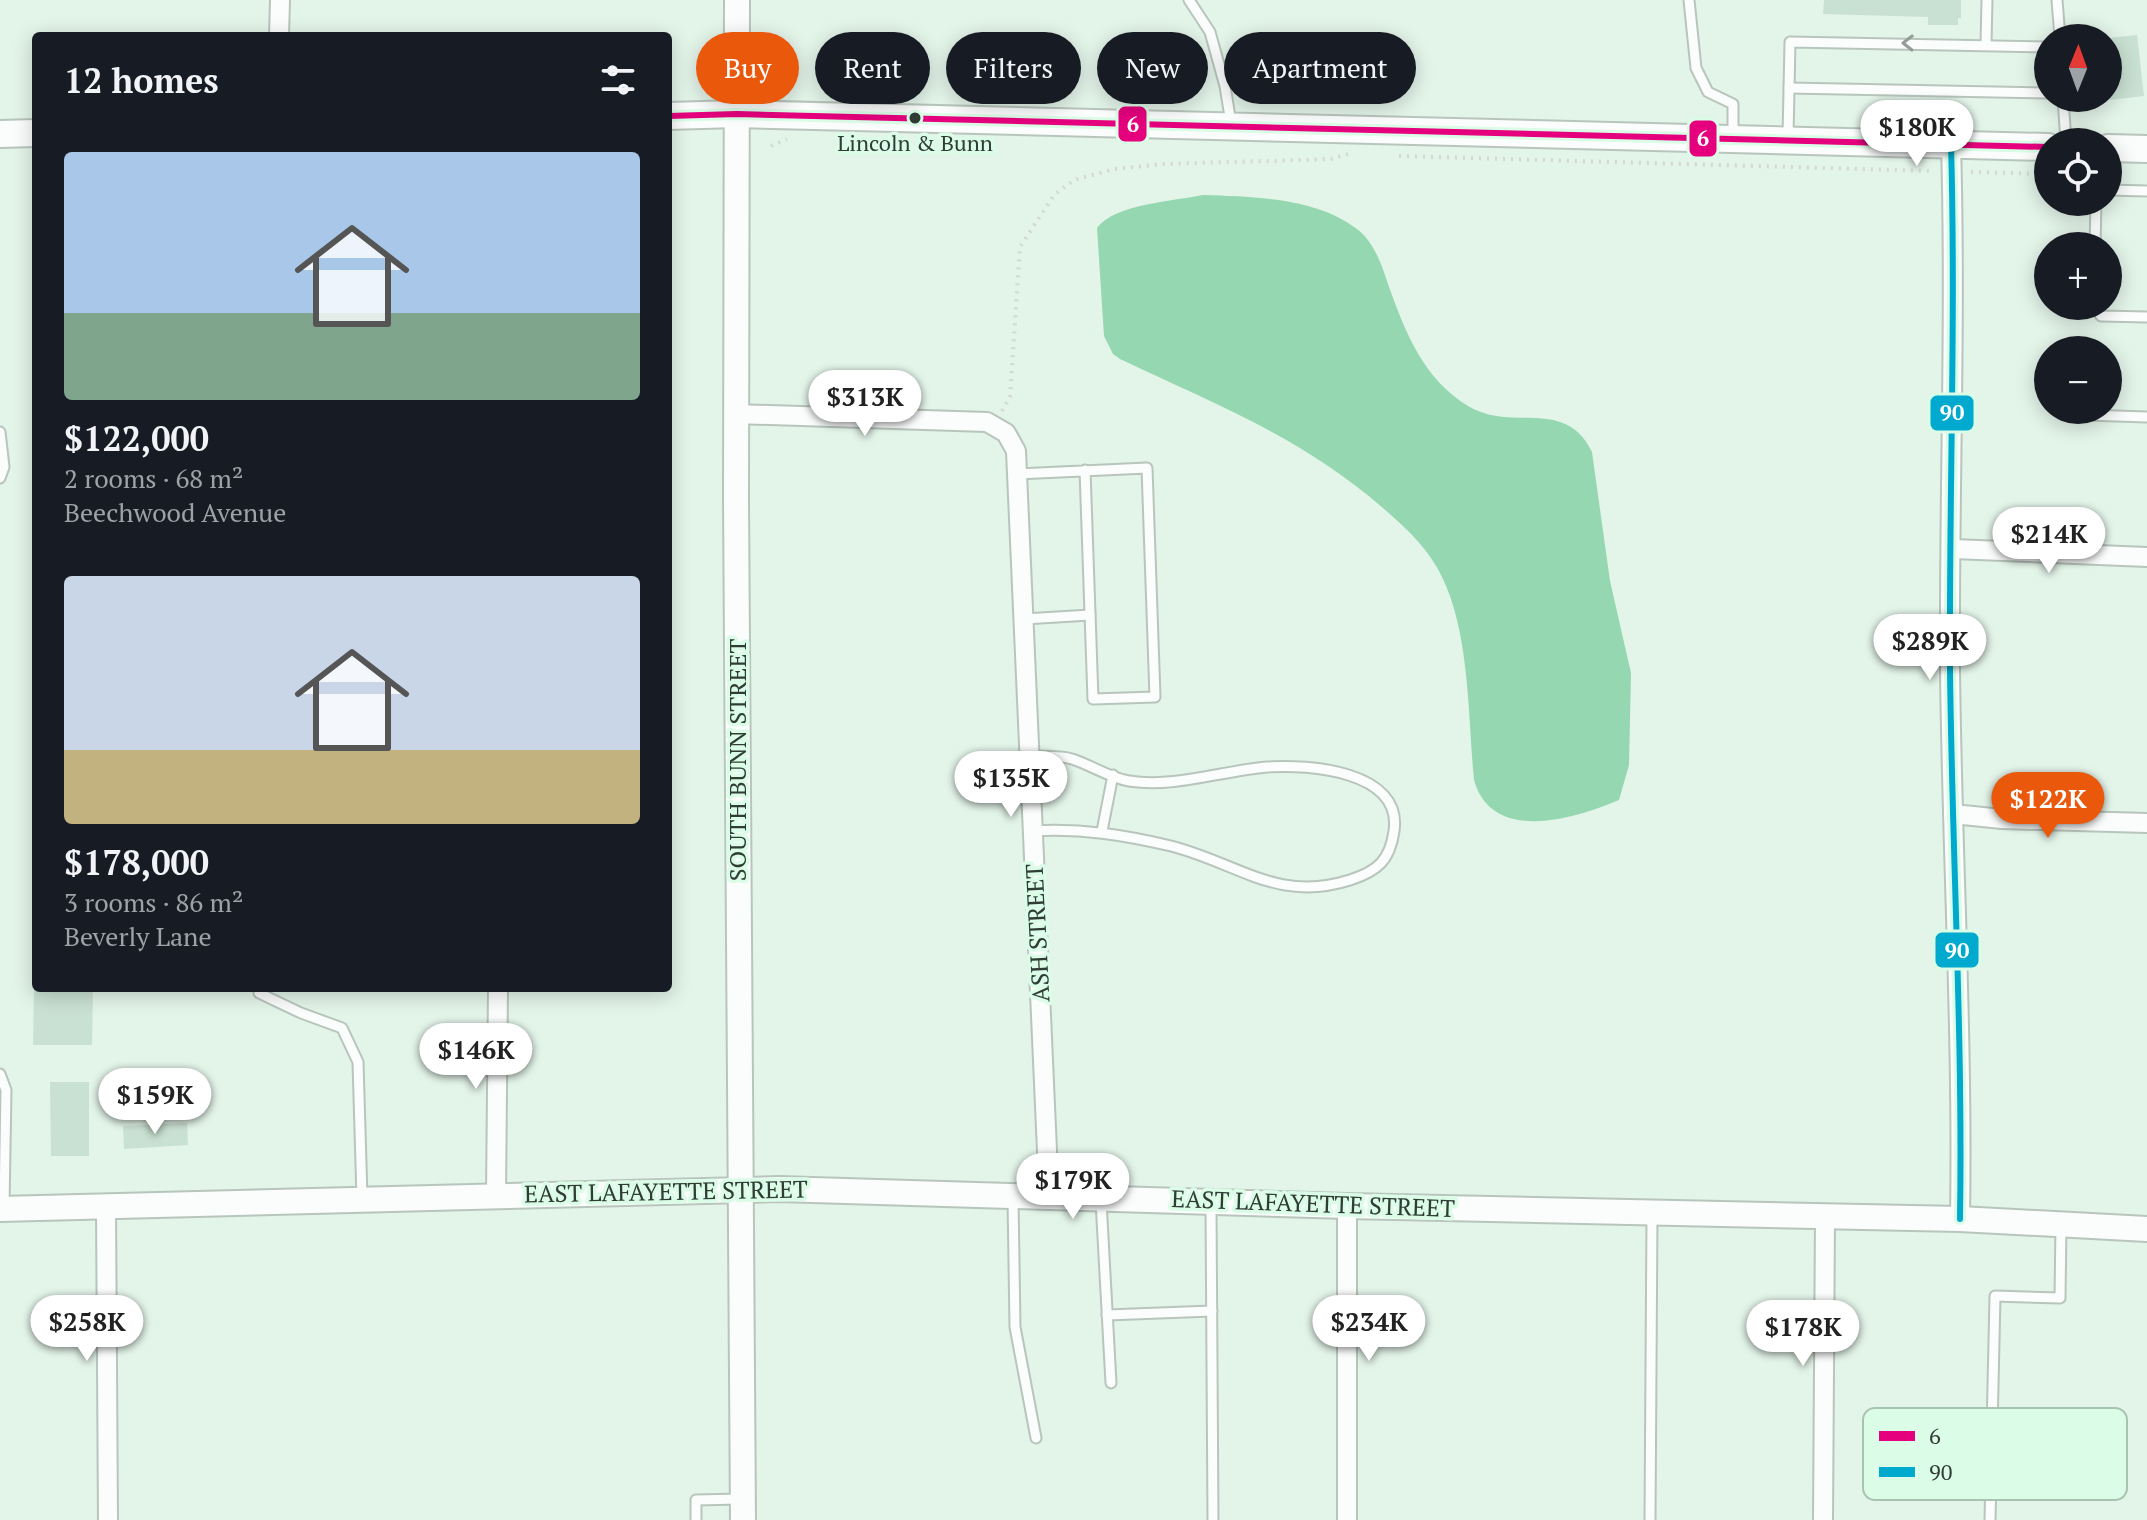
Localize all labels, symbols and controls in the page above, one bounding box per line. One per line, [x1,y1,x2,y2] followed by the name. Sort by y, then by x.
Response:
[2034,24,2122,112] north arrow
[2034,24,2122,424] map controls
[696,32,799,104] chip: Buy
[815,32,930,104] chip: Rent
[946,32,1081,104] chip: Filters
[1097,32,1208,104] chip: New
[1224,32,1416,104] chip: Apartment
[1901,34,1914,52] one-way arrow
[64,58,219,103] text: 12 homes
[596,58,640,102] icon: filters
[1861,100,1973,168] pin: $180K
[1117,105,1148,143] line badge: 6
[1127,109,1139,138] text: 6
[1878,109,1956,143] text: $180K
[907,110,923,126] marker: Lincoln & Bunn
[1688,119,1718,158] line badge: 6
[1697,123,1709,152] text: 6
[837,128,993,157] place label: Lincoln & Bunn
[2034,128,2122,216] button: locate
[280,204,424,348] icon: home
[2034,232,2122,320] button: +
[2034,336,2122,424] button: −
[809,370,921,438] pin: $313K
[826,379,904,413] text: $313K
[1929,394,1975,432] line badge: 90
[1940,397,1964,426] text: 90
[64,416,209,461] text: $122,000
[64,461,243,495] text: 2 rooms · 68 m²
[64,495,286,529] text: Beechwood Avenue
[1993,507,2105,575] pin: $214K
[2010,516,2088,550] text: $214K
[1874,614,1986,682] pin: $289K
[1891,623,1969,657] text: $289K
[280,628,424,772] icon: home
[721,639,753,881] street label: SOUTH BUNN STREET
[955,751,1067,819] pin: $135K
[972,760,1050,794] text: $135K
[1992,772,2104,840] pin: $122K
[2009,781,2087,815] text: $122K
[64,840,209,885] text: $178,000
[1017,863,1057,1003] street label: ASH STREET
[64,885,243,919] text: 3 rooms · 86 m²
[64,919,212,953] text: Beverly Lane
[1934,931,1980,969] line badge: 90
[1945,935,1969,964] text: 90
[420,1023,532,1091] pin: $146K
[437,1032,515,1066] text: $146K
[99,1068,211,1136] pin: $159K
[116,1077,194,1111] text: $159K
[1017,1153,1129,1221] pin: $179K
[1034,1162,1112,1196] text: $179K
[524,1173,808,1209] street label: EAST LAFAYETTE STREET
[1171,1182,1455,1224] street label: EAST LAFAYETTE STREET
[31,1295,143,1363] pin: $258K
[1313,1295,1425,1363] pin: $234K
[1747,1300,1859,1368] pin: $178K
[48,1304,126,1338] text: $258K
[1330,1304,1408,1338] text: $234K
[1764,1309,1842,1343] text: $178K
[1863,1408,2127,1500] legend
[1929,1421,1941,1450] text: 6
[1929,1457,1952,1486] text: 90

